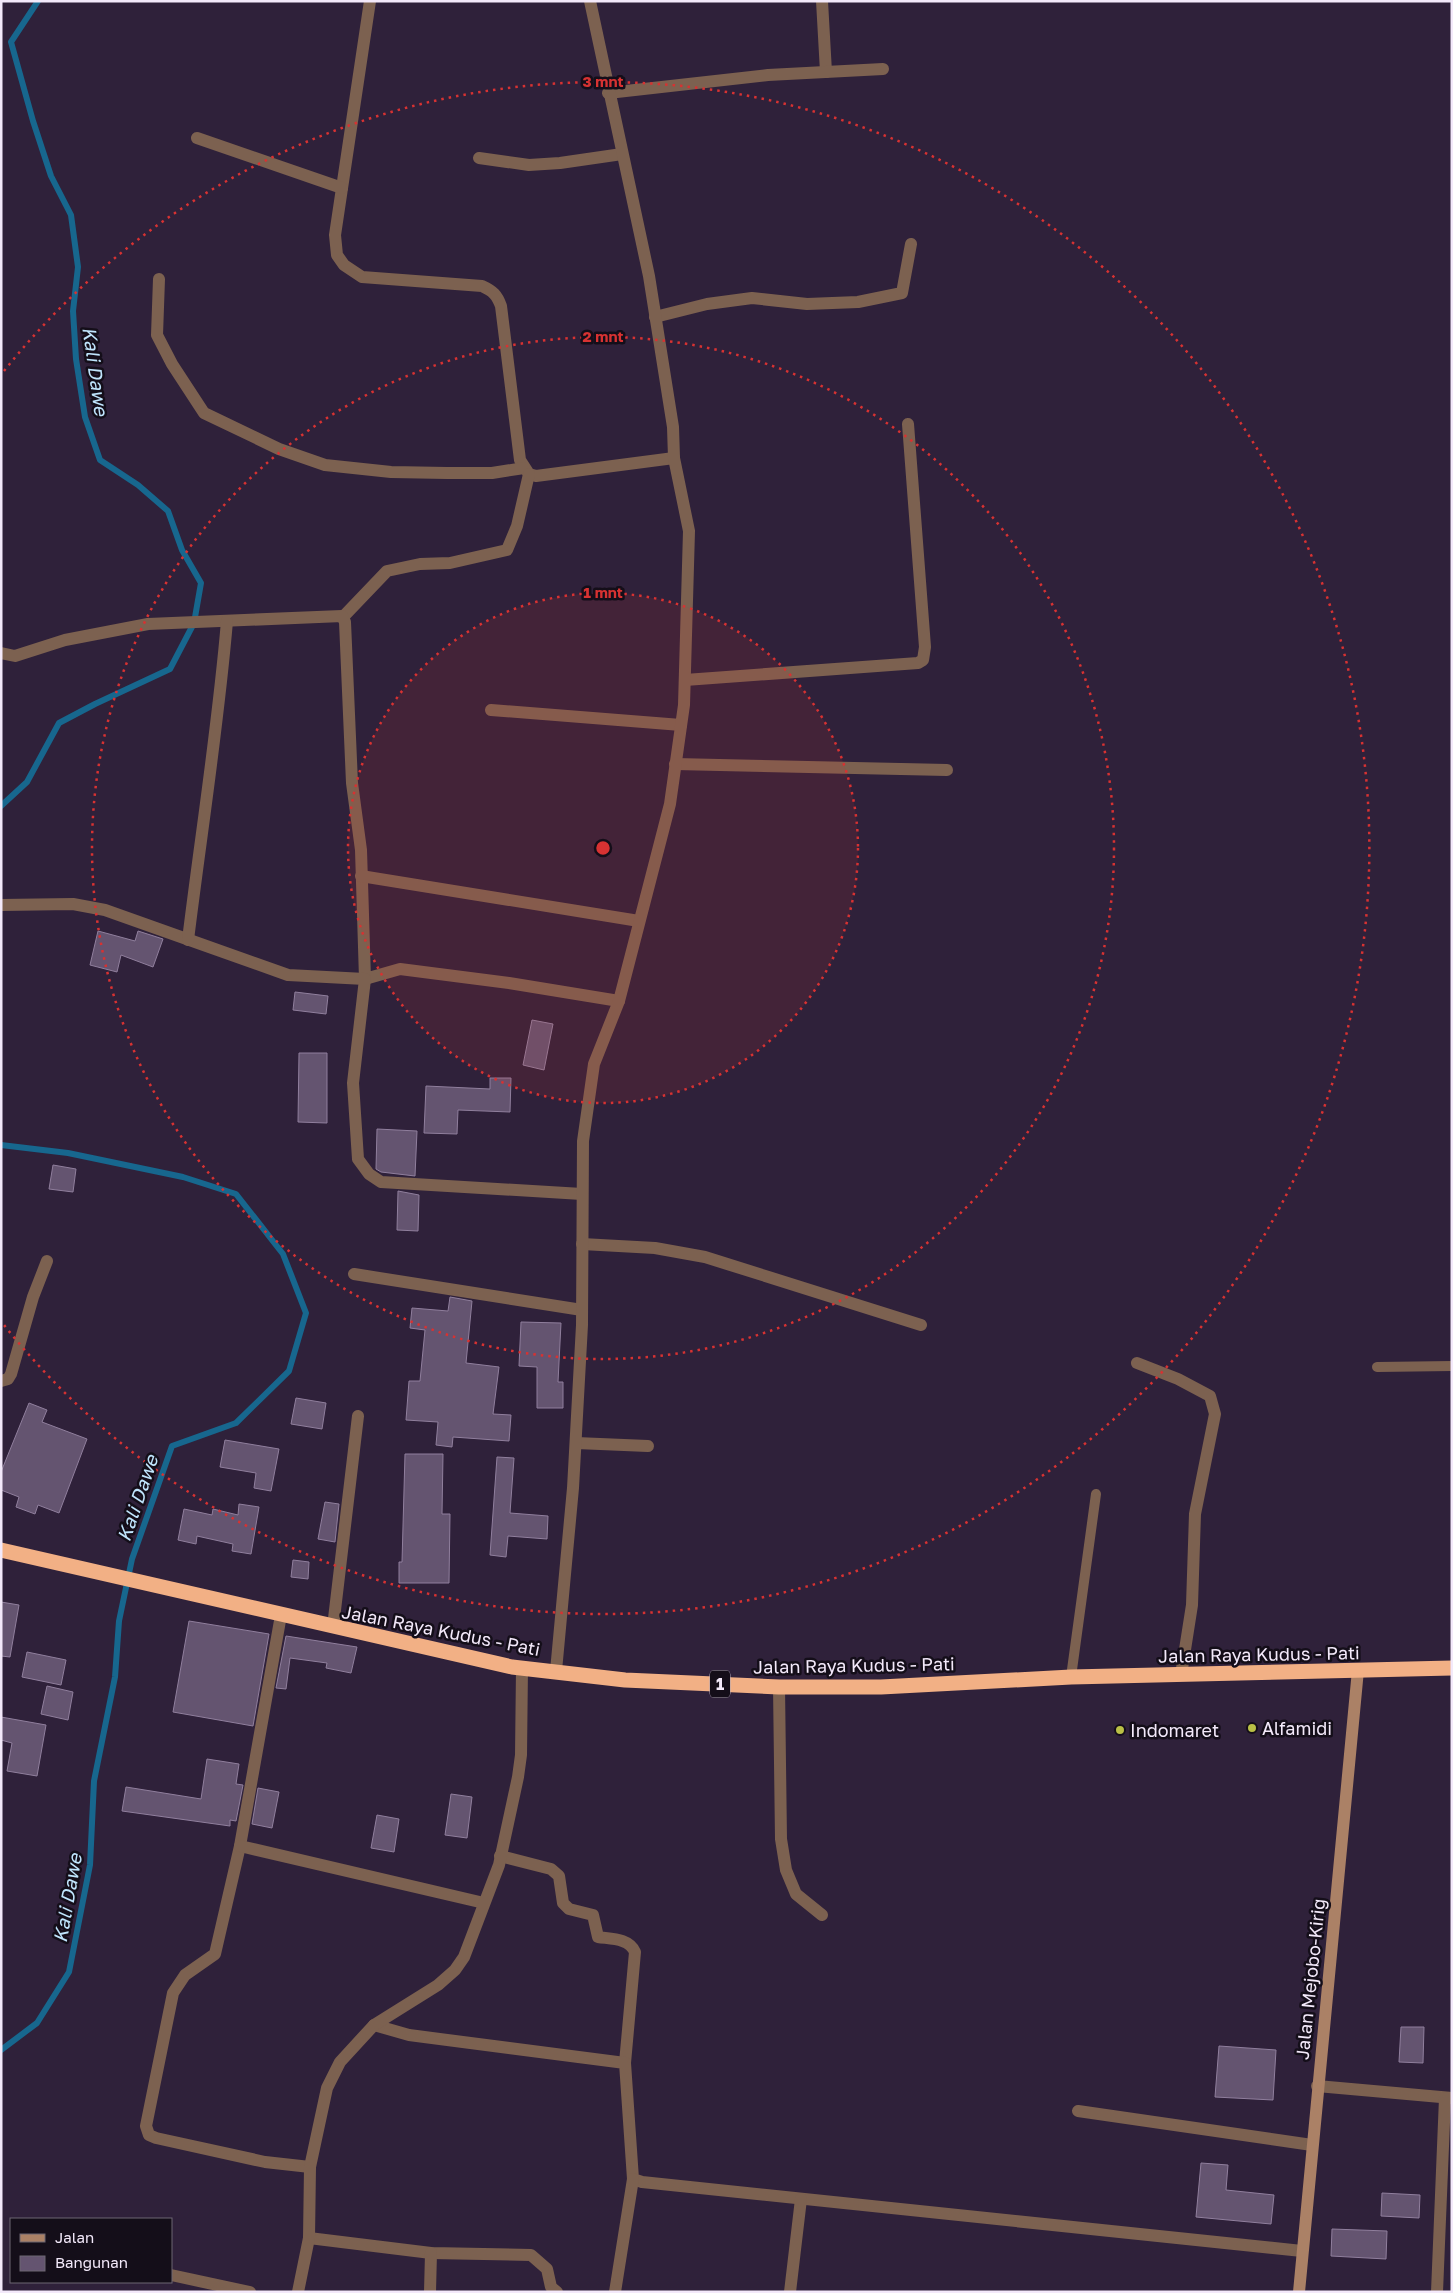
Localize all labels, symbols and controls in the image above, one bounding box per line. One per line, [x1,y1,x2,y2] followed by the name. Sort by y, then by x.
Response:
[582,72,624,90] text: 3 mnt
[78,325,114,419] water label: Kali Dawe
[582,327,624,345] text: 2 mnt
[583,583,623,601] text: 1 mnt
[594,839,612,857] centre of rings
[112,1450,163,1544] water label: Kali Dawe
[340,1600,542,1660] street label: Jalan Raya Kudus - Pati
[1158,1641,1360,1667] street label: Jalan Raya Kudus - Pati
[753,1652,955,1678] street label: Jalan Raya Kudus - Pati
[710,1670,730,1698] road number: 1
[1262,1717,1332,1739] place label: Alfamidi
[1130,1719,1219,1741] place label: Indomaret
[1246,1722,1258,1734] marker: Alfamidi
[1114,1724,1126,1736] marker: Indomaret
[48,1850,86,1944] water label: Kali Dawe
[1291,1897,1329,2061] street label: Jalan Mejobo-Kirig
[10,2218,172,2283] legend
[55,2228,94,2246] text: Jalan
[55,2253,128,2271] text: Bangunan

